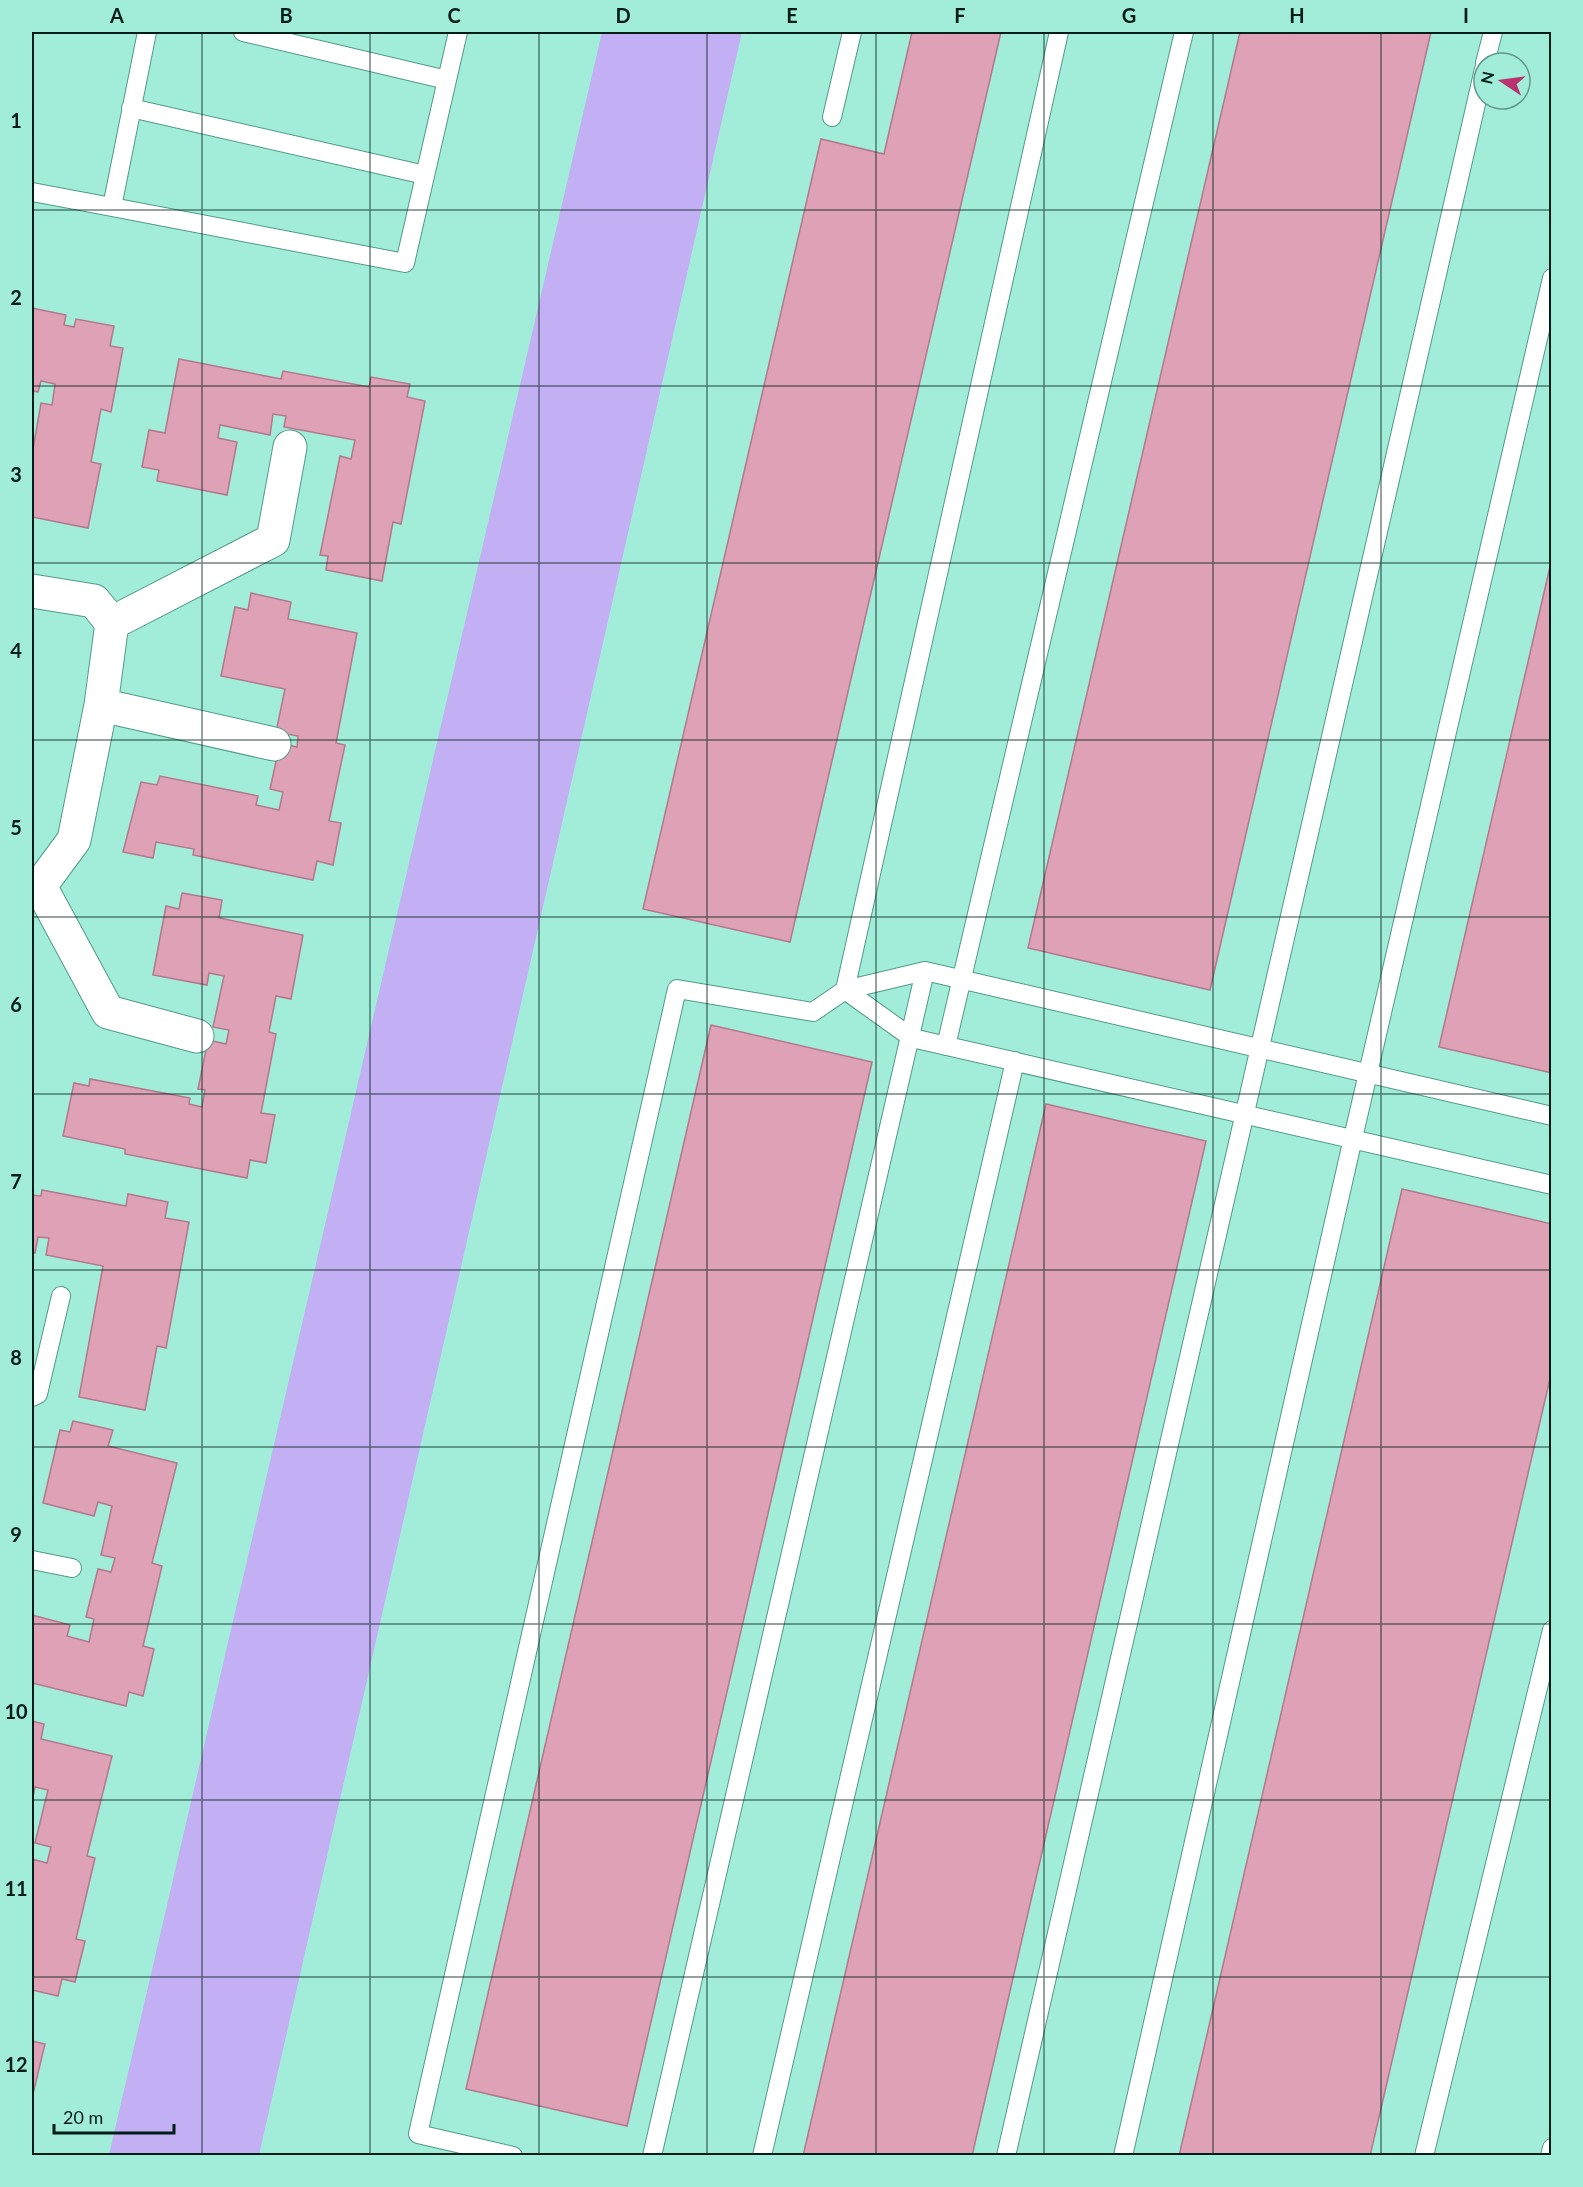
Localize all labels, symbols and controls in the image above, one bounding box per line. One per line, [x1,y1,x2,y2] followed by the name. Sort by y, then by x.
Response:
[109,3,124,27] text: A
[279,3,293,27] text: B
[447,3,461,27] text: C
[615,3,631,27] text: D
[786,3,798,27] text: E
[954,3,966,27] text: F
[1122,3,1136,27] text: G
[1289,3,1305,27] text: H
[1463,3,1469,27] text: I
[1472,51,1532,111] north arrow
[1476,69,1498,86] text: N
[10,108,22,132] text: 1
[10,285,22,309] text: 2
[10,462,22,486] text: 3
[10,638,22,662] text: 4
[10,815,22,839] text: 5
[10,992,22,1016] text: 6
[10,1169,22,1193] text: 7
[10,1345,22,1369] text: 8
[10,1522,22,1546] text: 9
[4,1699,28,1723] text: 10
[4,1876,28,1900] text: 11
[4,2052,28,2076] text: 12
[54,2097,174,2135] scale bar
[63,2106,103,2128] text: 20 m

